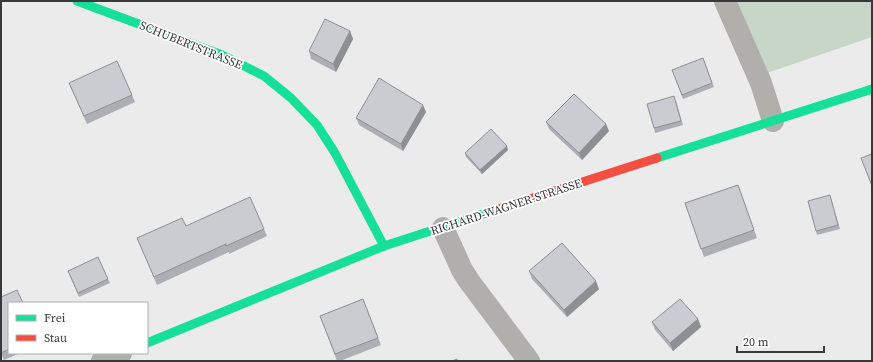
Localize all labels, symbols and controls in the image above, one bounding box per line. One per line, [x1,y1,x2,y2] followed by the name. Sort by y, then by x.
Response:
[137,17,245,73] street label: SCHUBERTSTRASSE
[428,175,584,239] street label: RICHARD-WAGNER-STRASSE
[8,302,148,354] legend
[44,310,66,326] text: Frei
[737,328,824,354] scale bar
[44,330,67,346] text: Stau
[743,334,769,350] text: 20 m

